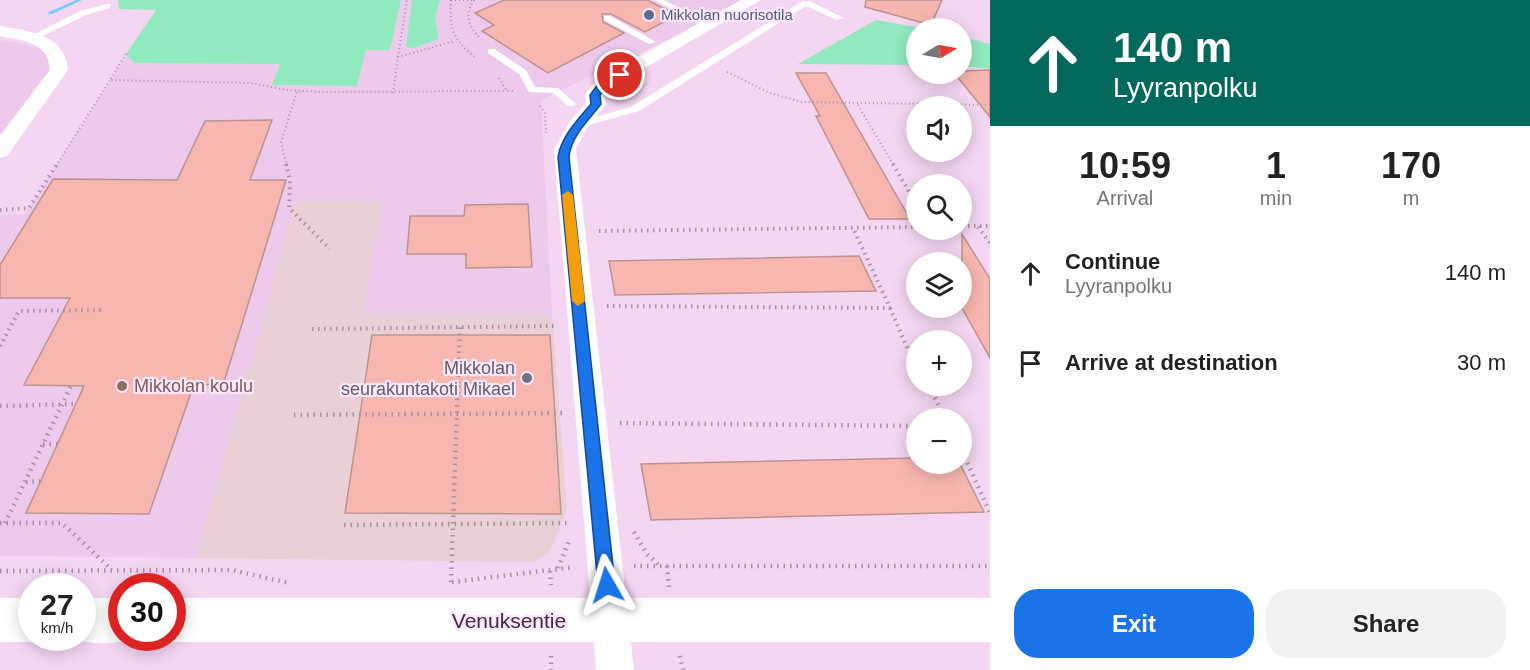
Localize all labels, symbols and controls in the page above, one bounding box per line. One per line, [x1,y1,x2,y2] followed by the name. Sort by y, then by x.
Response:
[661,6,793,23] place label: Mikkolan nuorisotila
[642,8,656,22] marker: Mikkolan nuorisotila
[906,18,972,84] north arrow
[906,18,972,474] map controls
[1014,24,1092,102] icon: ahead
[1113,24,1232,71] text: 140 m
[594,49,645,100] pin
[603,58,636,91] icon: arrive
[1113,73,1258,103] text: Lyyranpolku
[906,96,972,162] button: sound
[1079,145,1171,186] text: 10:59
[1266,145,1286,186] text: 1
[1381,145,1441,186] text: 170
[906,174,972,240] button: search
[1097,187,1153,209] text: Arrival
[1260,187,1292,209] text: min
[1403,187,1419,209] text: m
[1065,249,1160,274] text: Continue
[906,252,972,318] button: layers
[1014,257,1047,290] icon: ahead
[1445,260,1506,285] text: 140 m
[1065,275,1172,297] text: Lyyranpolku
[906,330,972,396] button: +
[1014,347,1047,380] icon: arrive
[1065,350,1278,375] text: Arrive at destination
[1457,350,1506,375] text: 30 m
[341,358,515,399] place label: Mikkolan seurakuntakoti Mikael
[520,371,534,385] marker: Mikkolan seurakuntakoti Mikael
[134,376,253,396] place label: Mikkolan koulu
[115,379,129,393] marker: Mikkolan koulu
[906,408,972,474] button: −
[575,553,639,617] position arrow
[108,573,186,651] speed limit sign: 30
[40,588,74,621] text: 27
[1014,589,1254,658] button: Exit
[1266,589,1506,658] button: Share
[452,609,566,632] street label: Venuksentie
[41,619,73,636] text: km/h

